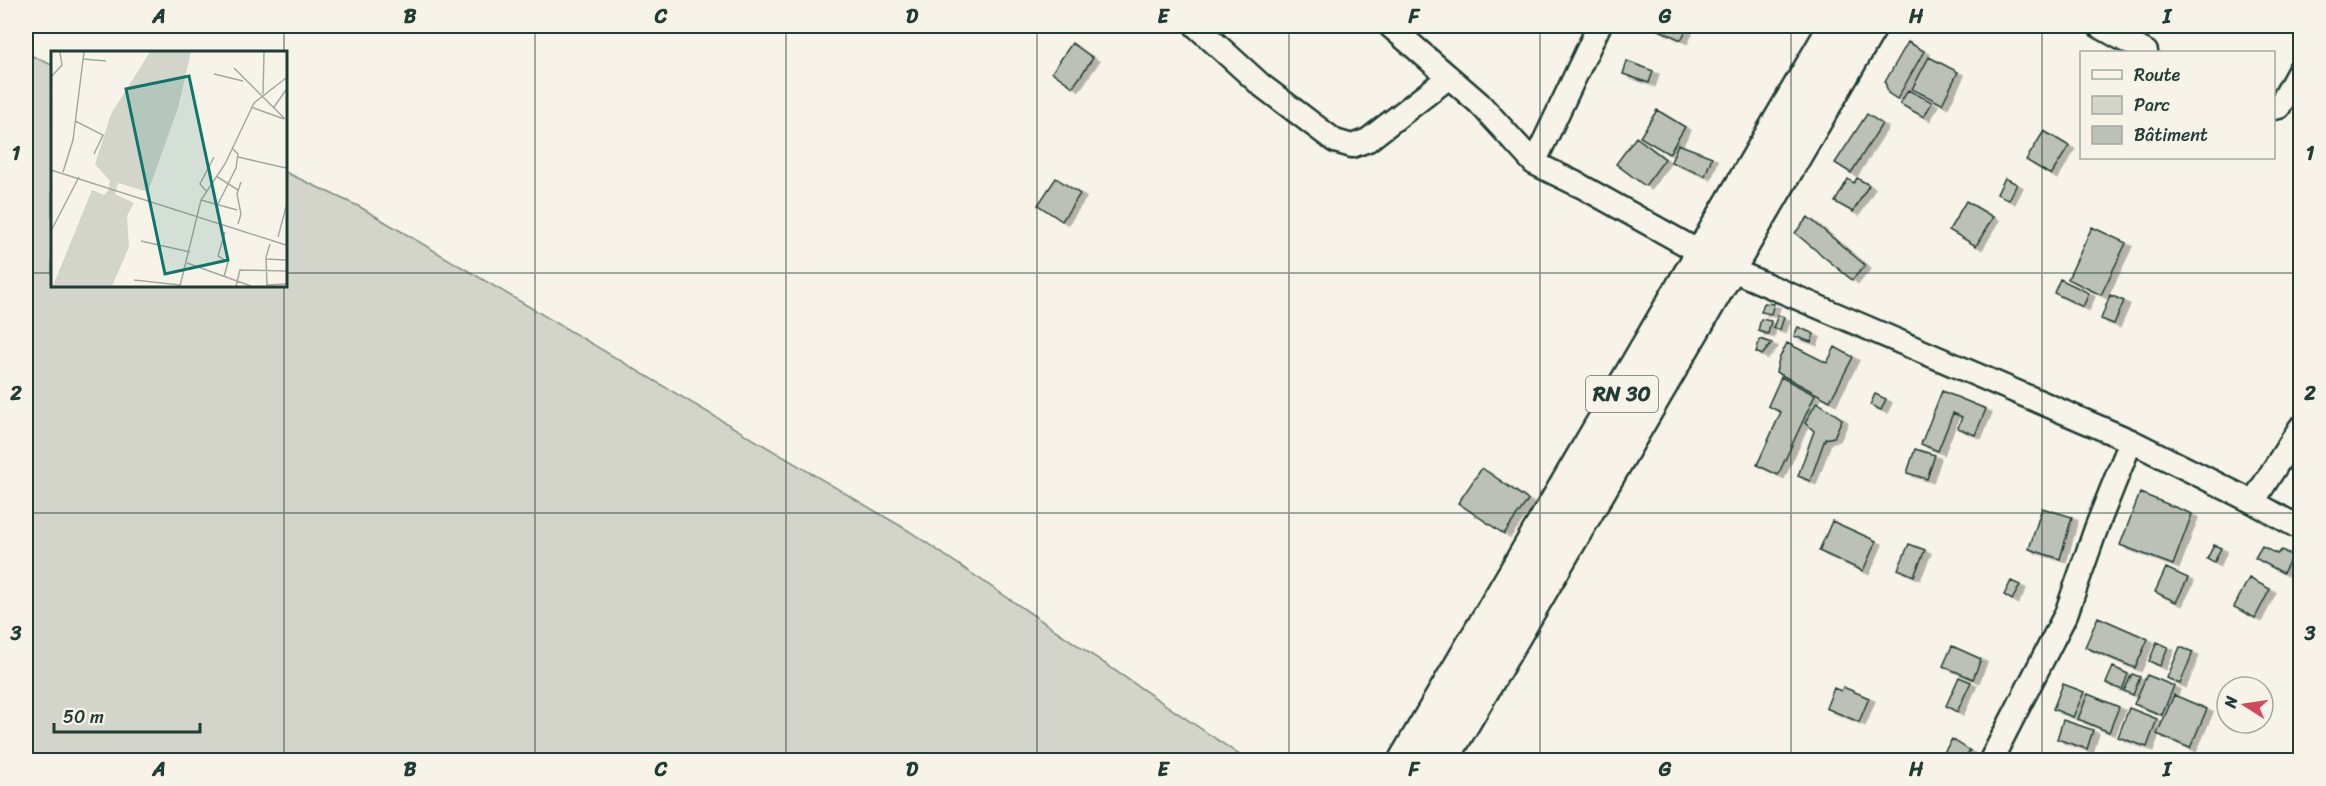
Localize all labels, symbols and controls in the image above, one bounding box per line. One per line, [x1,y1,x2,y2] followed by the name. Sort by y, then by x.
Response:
[151,0,166,34] text: A
[404,0,417,34] text: B
[654,0,668,34] text: C
[906,0,919,34] text: D
[1157,0,1170,34] text: E
[1408,0,1421,34] text: F
[1658,0,1672,34] text: G
[1908,0,1924,34] text: H
[2162,0,2173,34] text: I
[51,51,286,286] inset map
[2080,51,2275,159] legend
[2134,59,2181,91] text: Route
[2134,89,2170,121] text: Parc
[2134,119,2208,151] text: Bâtiment
[12,136,21,171] text: 1
[2306,136,2315,171] text: 1
[9,376,22,411] text: 2
[1586,376,1658,412] road number: RN 30
[2303,376,2316,411] text: 2
[10,616,22,651] text: 3
[2304,616,2316,651] text: 3
[2215,675,2275,735] north arrow
[2215,693,2246,711] text: N
[54,696,200,734] scale bar
[63,701,104,733] text: 50 m
[151,752,166,786] text: A
[404,752,417,786] text: B
[654,752,668,786] text: C
[906,752,919,786] text: D
[1157,752,1170,786] text: E
[1408,752,1421,786] text: F
[1658,752,1672,786] text: G
[1908,752,1924,786] text: H
[2162,752,2173,786] text: I

